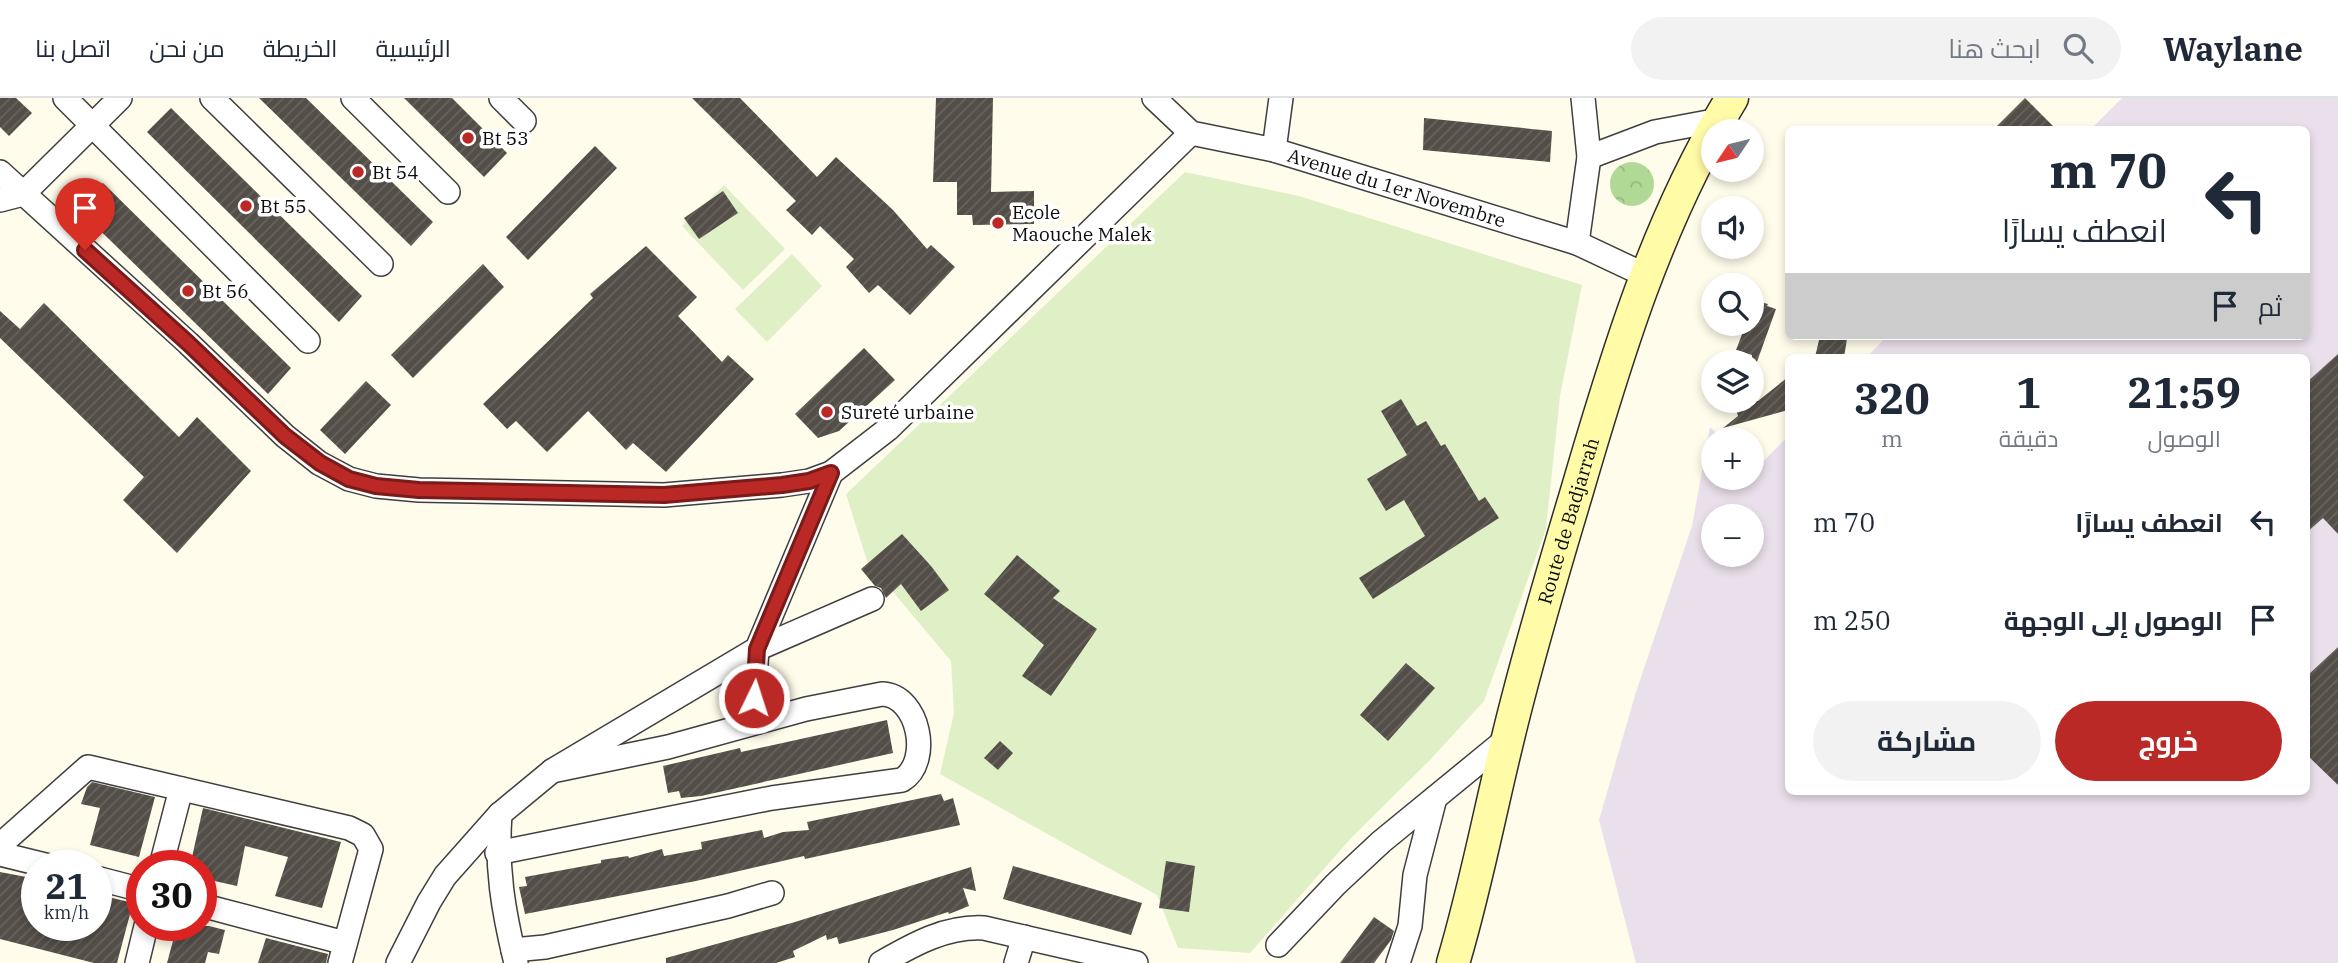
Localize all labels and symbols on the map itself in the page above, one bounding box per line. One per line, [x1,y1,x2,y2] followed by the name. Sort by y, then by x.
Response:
[1701,119,1764,182] north arrow
[482,126,529,150] place label: Bt 53
[460,130,476,146] marker: Bt 53
[1285,143,1509,232] street label: Avenue du 1er Novembre
[372,160,419,184] place label: Bt 54
[350,164,366,180] marker: Bt 54
[55,178,115,250] pin
[260,194,307,218] place label: Bt 55
[238,198,254,214] marker: Bt 55
[1012,200,1152,246] place label: Ecole Maouche Malek
[990,215,1006,231] marker: Ecole Maouche Malek
[202,279,249,303] place label: Bt 56
[180,283,196,299] marker: Bt 56
[841,400,974,424] place label: Sureté urbaine
[819,404,835,420] marker: Sureté urbaine
[1532,435,1604,607] street label: Route de Badjarrah
[717,661,791,735] position arrow
[126,850,217,941] speed limit sign: 30

